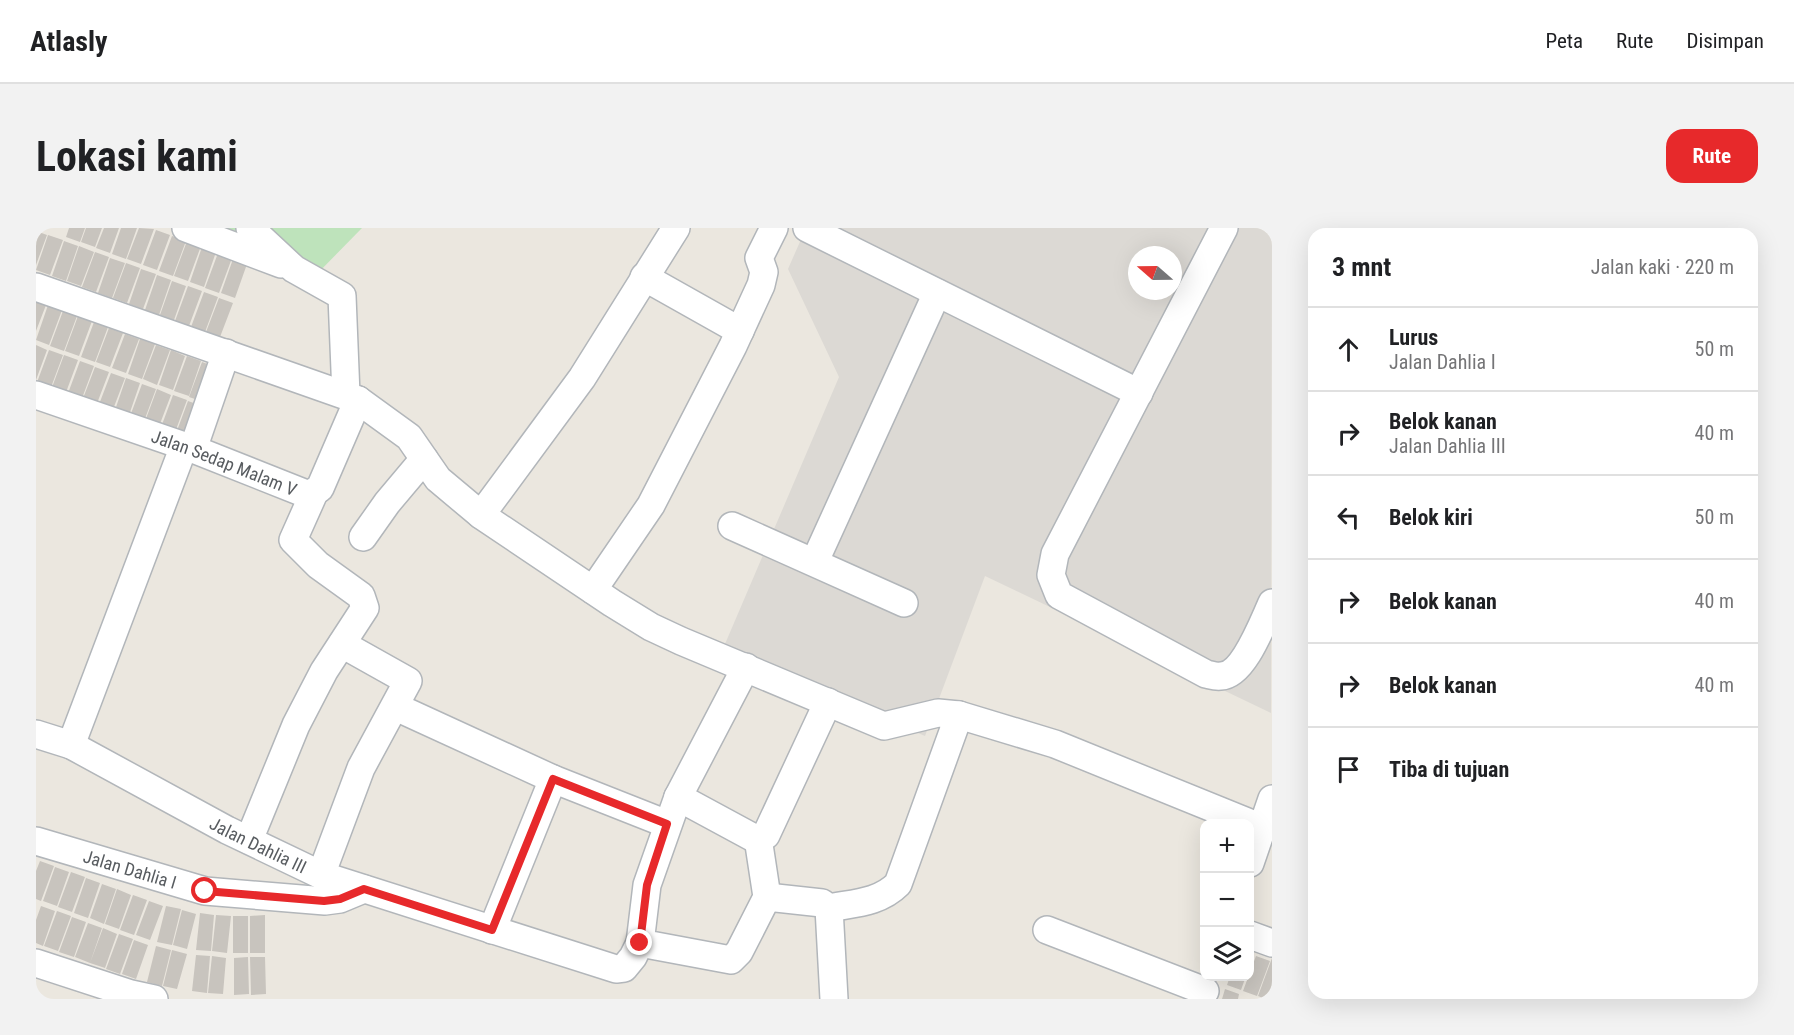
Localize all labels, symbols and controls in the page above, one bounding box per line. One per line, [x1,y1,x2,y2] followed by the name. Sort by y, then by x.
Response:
[30,25,108,58] text: Atlasly
[1545,29,1583,53] text: Peta
[1616,29,1653,53] text: Rute
[1686,29,1764,53] text: Disimpan
[1666,129,1758,183] button: Rute
[36,132,238,181] text: Lokasi kami
[1128,246,1182,300] north arrow
[1332,252,1391,282] text: 3 mnt
[1591,255,1734,279] text: Jalan kaki · 220 m
[1389,325,1438,350] text: Lurus
[1332,333,1365,366] icon: ahead
[1695,337,1734,361] text: 50 m
[1389,350,1496,374] text: Jalan Dahlia I
[1389,409,1497,434] text: Belok kanan
[1332,417,1365,450] icon: right
[1695,421,1734,445] text: 40 m
[149,425,300,500] street label: Jalan Sedap Malam V
[1389,434,1506,458] text: Jalan Dahlia III
[1332,501,1365,534] icon: left
[1389,505,1473,530] text: Belok kiri
[1695,505,1734,529] text: 50 m
[1332,585,1365,618] icon: right
[1389,589,1497,614] text: Belok kanan
[1695,589,1734,613] text: 40 m
[1332,669,1365,702] icon: right
[1389,673,1497,698] text: Belok kanan
[1695,673,1734,697] text: 40 m
[1332,753,1365,786] icon: arrive
[1389,757,1509,782] text: Tiba di tujuan
[206,812,310,877] street label: Jalan Dahlia III
[1200,819,1254,981] map controls
[1200,819,1254,873] button: +
[81,845,179,893] street label: Jalan Dahlia I
[1200,873,1254,927] button: −
[191,877,217,903] route start
[1200,927,1254,981] button: layers
[626,929,652,955] route end

